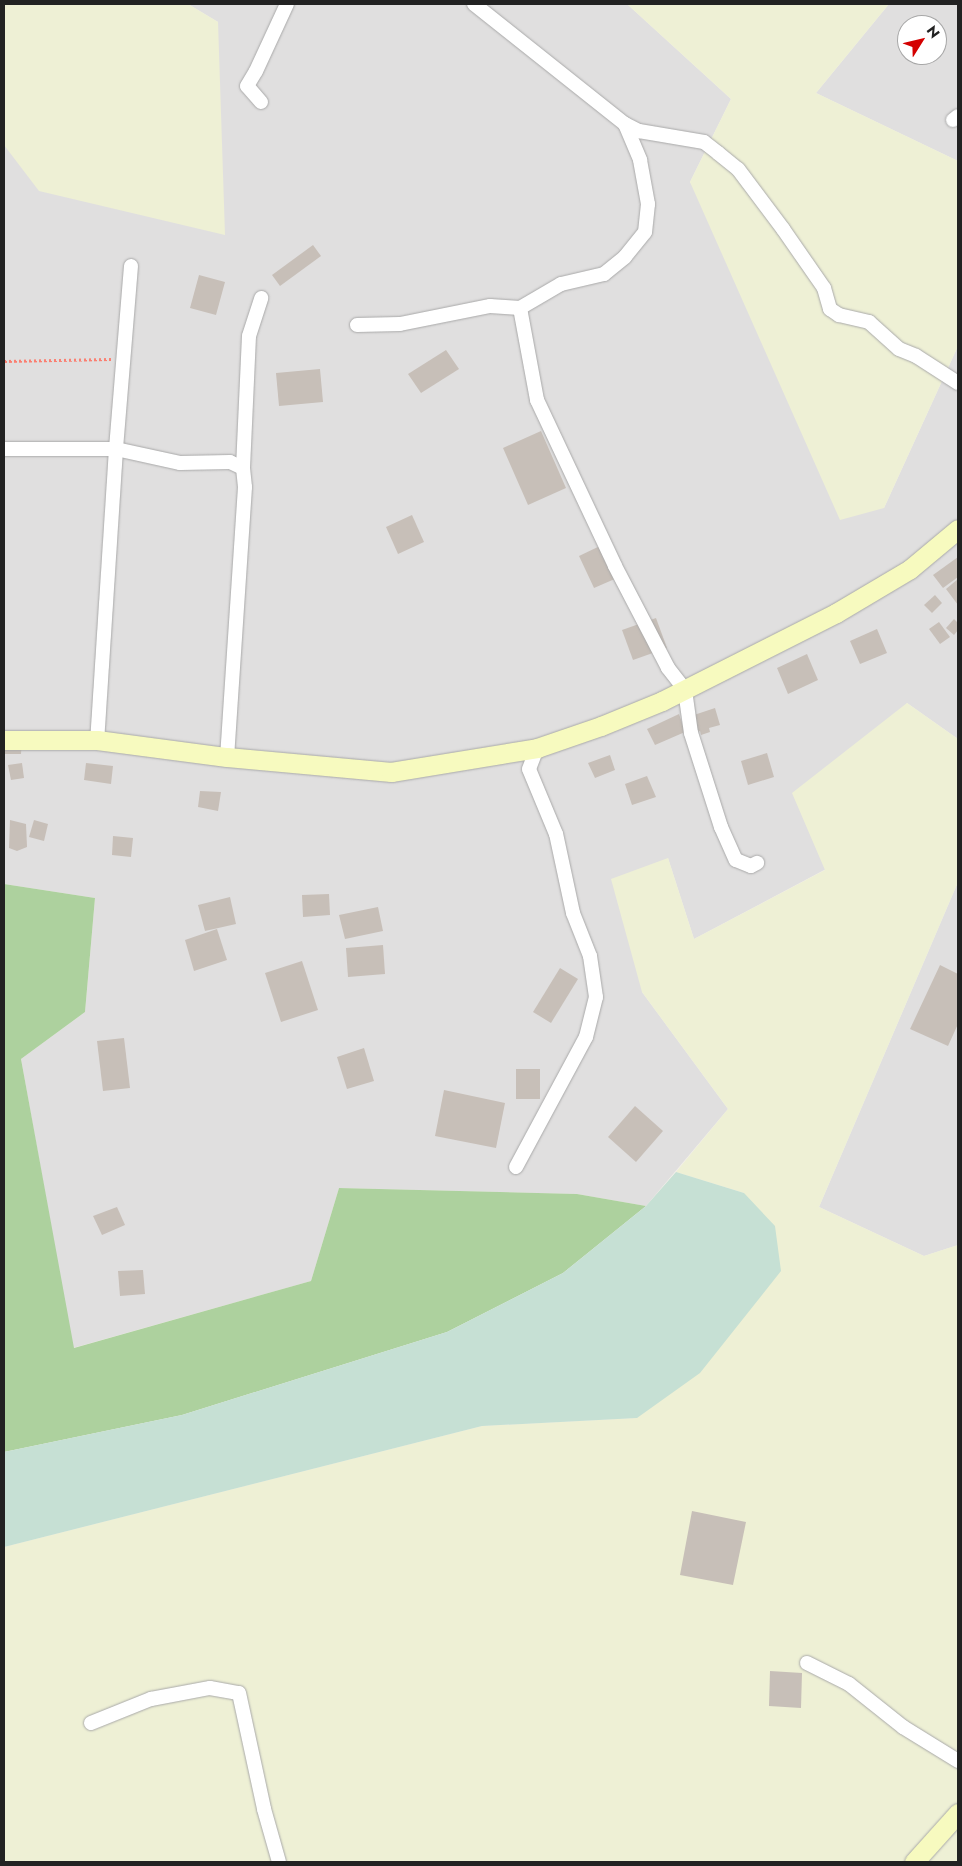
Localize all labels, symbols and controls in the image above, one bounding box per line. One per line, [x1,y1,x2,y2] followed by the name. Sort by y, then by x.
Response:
[897,15,947,65] north arrow
[922,21,945,42] text: N

